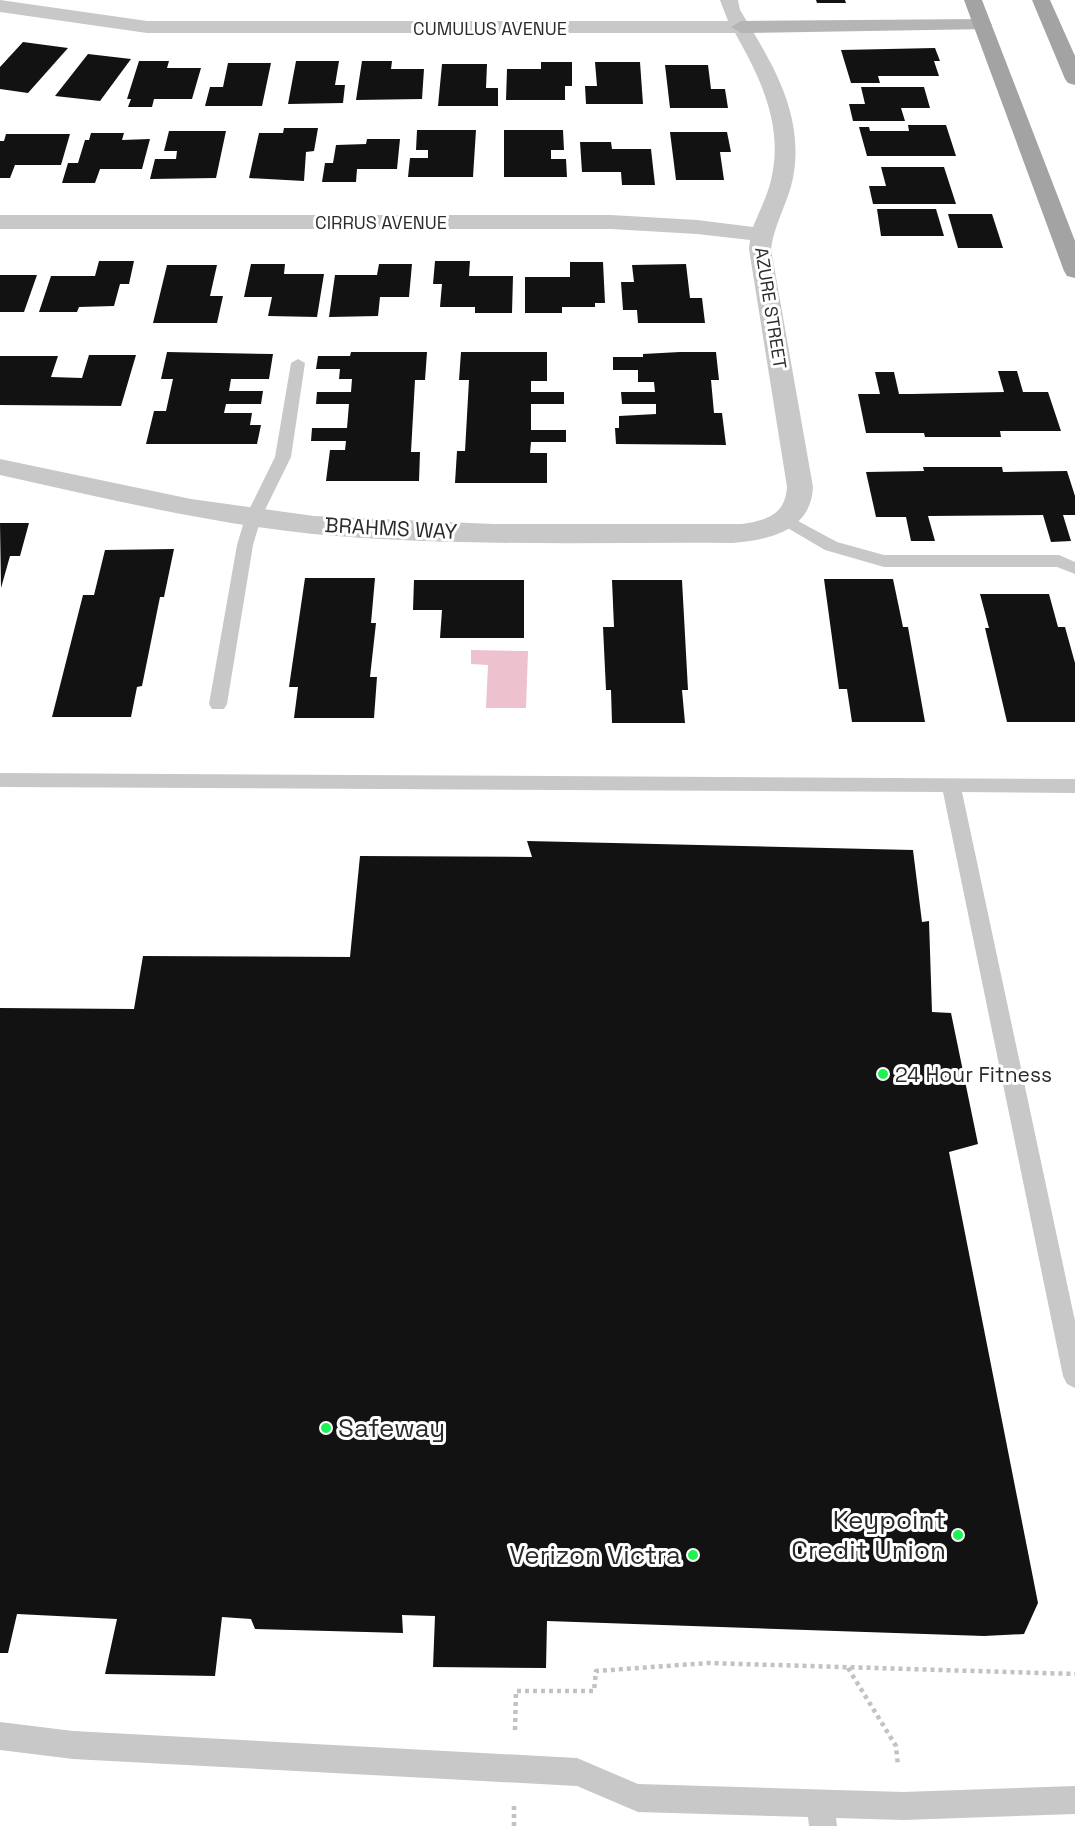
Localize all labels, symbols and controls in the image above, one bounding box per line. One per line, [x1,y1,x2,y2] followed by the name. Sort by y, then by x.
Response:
[413,17,567,40] street label: CUMULUS AVENUE
[315,211,447,234] street label: CIRRUS AVENUE
[750,245,792,371] street label: AZURE STREET
[324,511,458,545] street label: BRAHMS WAY
[895,1061,1052,1088] place label: 24 Hour Fitness
[876,1067,890,1081] marker: 24 Hour Fitness
[338,1411,445,1445] place label: Safeway
[319,1421,333,1435] marker: Safeway
[791,1503,946,1567] place label: Keypoint Credit Union
[951,1528,965,1542] marker: Keypoint Credit Union
[509,1538,681,1572] place label: Verizon Victra
[686,1548,700,1562] marker: Verizon Victra

